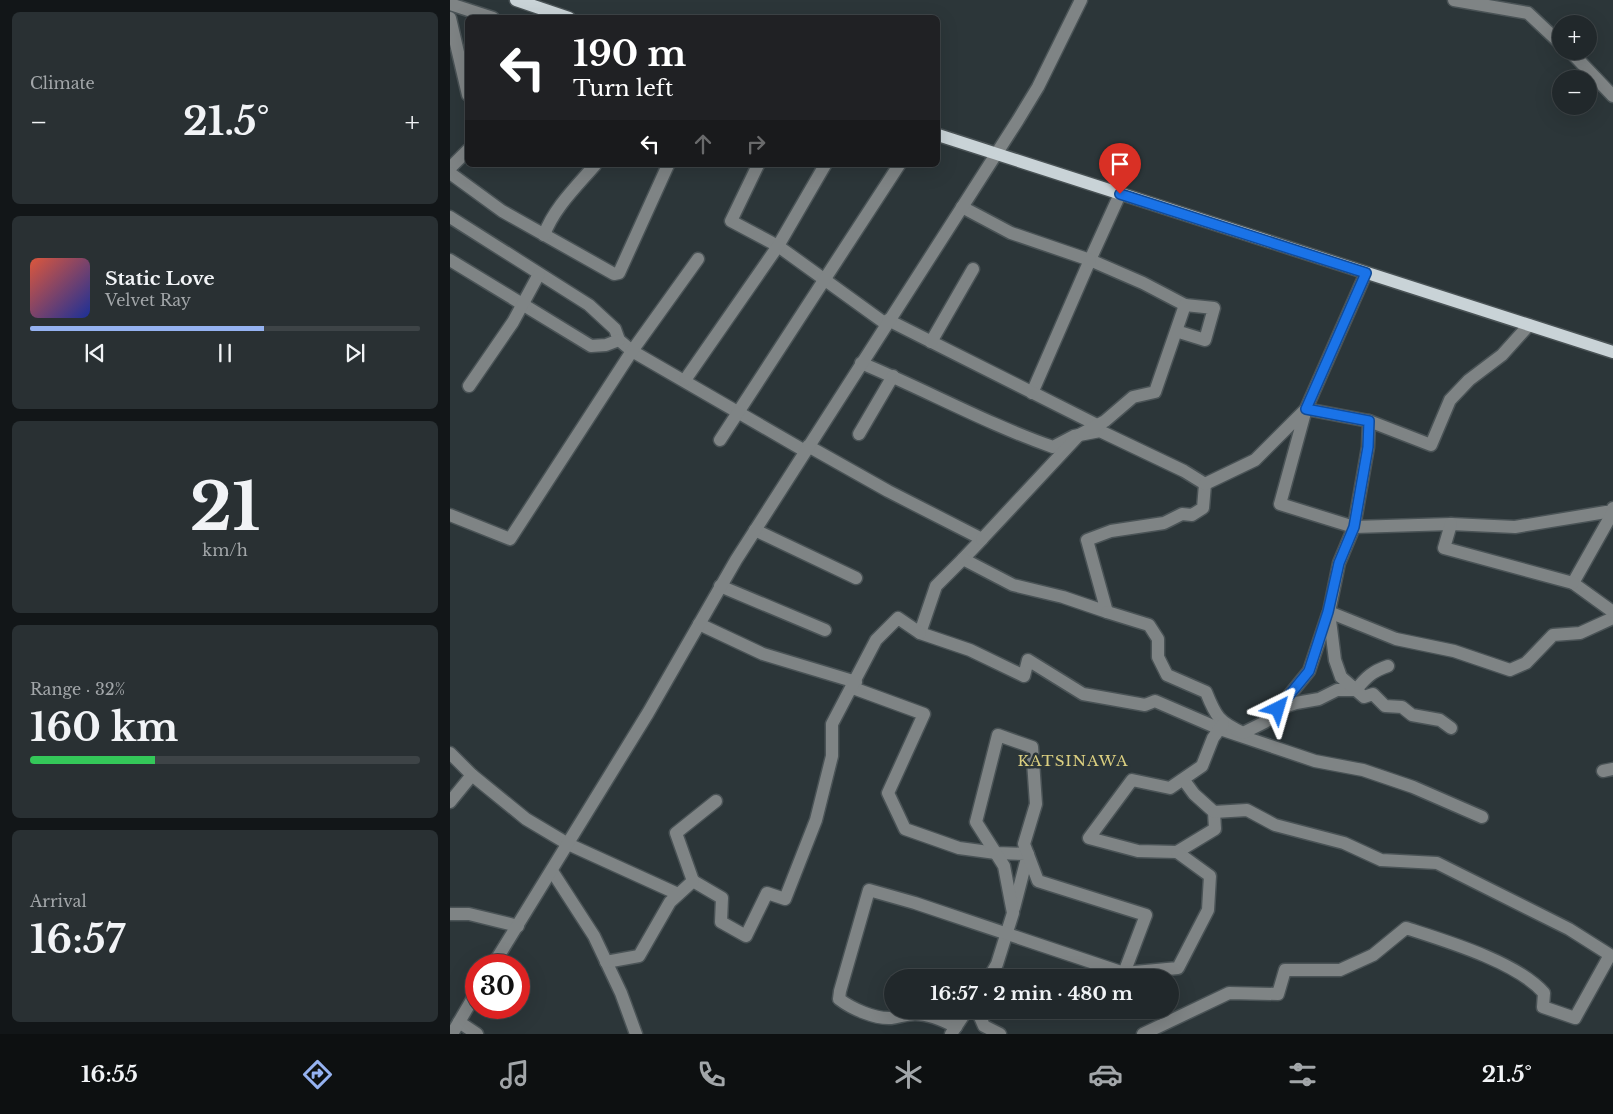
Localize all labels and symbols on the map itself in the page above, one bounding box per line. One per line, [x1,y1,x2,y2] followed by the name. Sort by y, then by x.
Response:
[1099,143,1141,194] pin
[1251,682,1303,734] position arrow
[1017,751,1129,770] district label: KATSINAWA
[465,954,530,1019] speed limit sign: 30

